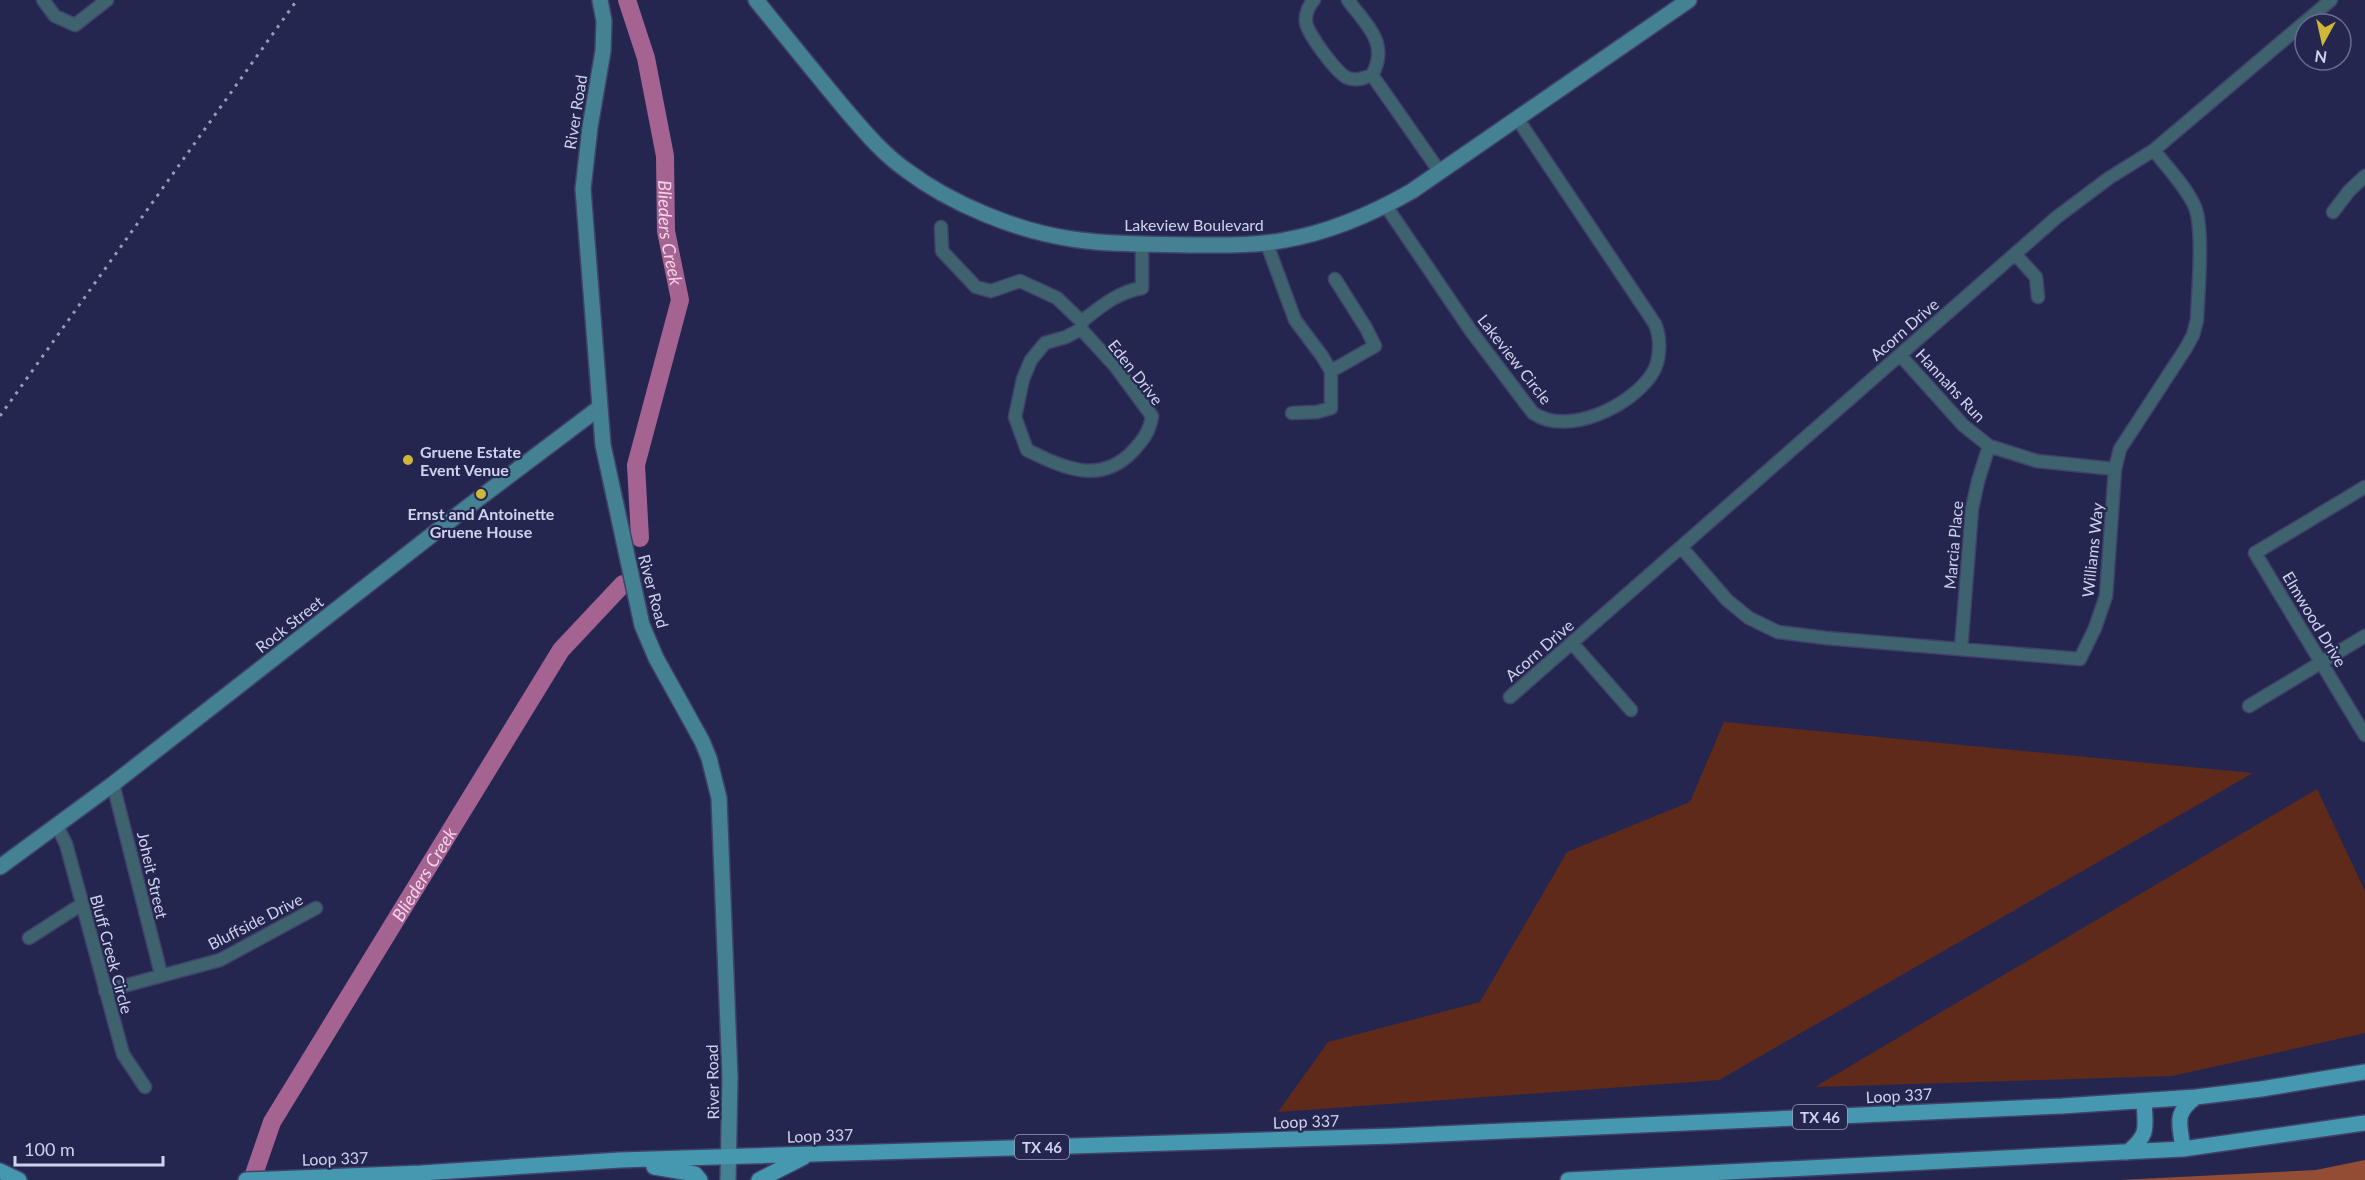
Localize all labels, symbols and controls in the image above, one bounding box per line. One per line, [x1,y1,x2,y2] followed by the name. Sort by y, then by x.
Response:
[2293,12,2353,72] north arrow
[2313,47,2328,68] text: N
[560,73,590,151] street label: River Road
[654,180,688,288] water label: Blieders Creek
[1124,215,1264,234] street label: Lakeview Boulevard
[1866,294,1942,364] street label: Acorn Drive
[1474,310,1556,408] street label: Lakeview Circle
[1105,336,1167,408] street label: Eden Drive
[1912,344,1990,426] street label: Hannahs Run
[420,442,521,479] place label: Gruene Estate Event Venue
[401,453,415,467] marker: Gruene Estate Event Venue
[474,487,488,501] marker: Ernst and Antoinette Gruene House
[1940,500,1966,590] street label: Marcia Place
[2078,501,2107,598] street label: Williams Way
[408,504,555,541] place label: Ernst and Antoinette Gruene House
[635,552,673,630] street label: River Road
[2279,568,2351,670] street label: Elmwood Drive
[251,592,327,656] street label: Rock Street
[1501,615,1577,685] street label: Acorn Drive
[387,823,461,925] water label: Blieders Creek
[134,830,172,921] street label: Joheit Street
[204,889,306,953] street label: Bluffside Drive
[87,892,137,1016] street label: Bluff Creek Circle
[702,1044,722,1120] street label: River Road
[1865,1084,1933,1106] street label: Loop 337
[1793,1105,1847,1129] road number: TX 46
[1272,1110,1340,1132] street label: Loop 337
[786,1124,854,1146] street label: Loop 337
[15,1129,164,1167] scale bar
[1015,1135,1069,1159] road number: TX 46
[24,1138,75,1160] text: 100 m
[301,1147,369,1169] street label: Loop 337

